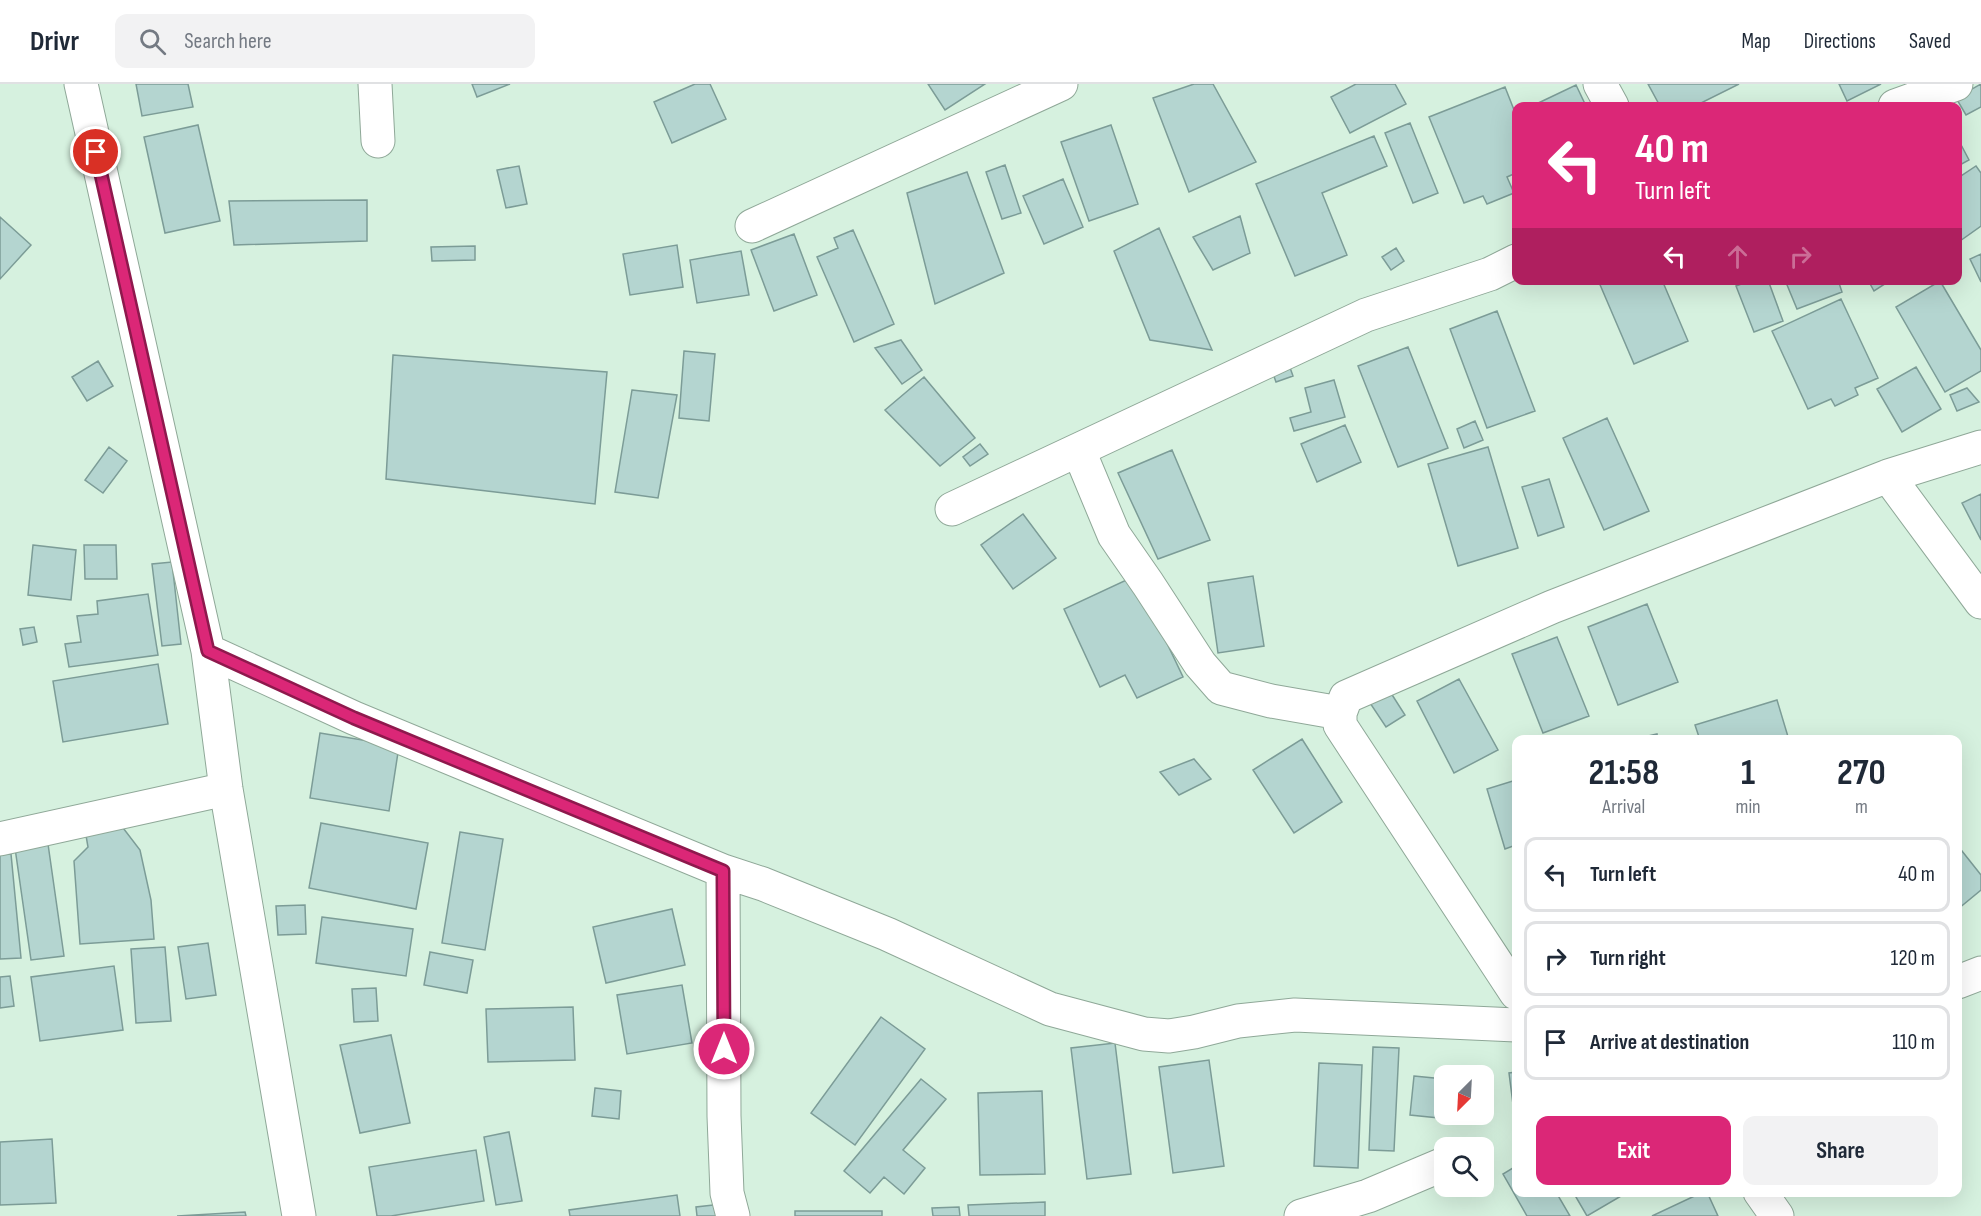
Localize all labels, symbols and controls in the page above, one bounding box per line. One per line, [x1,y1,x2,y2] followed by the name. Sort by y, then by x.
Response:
[115,14,535,68] search box
[30,25,79,58] text: Drivr
[136,25,169,58] icon: search
[184,28,272,55] text: Search here
[1741,29,1771,54] text: Map
[1804,29,1876,54] text: Directions
[1909,29,1951,54] text: Saved
[1635,124,1709,175] text: 40 m
[70,126,121,177] pin
[1536,126,1614,204] icon: left
[79,135,112,168] icon: arrive
[1635,175,1711,207] text: Turn left
[1658,240,1691,273] icon: left
[1721,240,1754,273] icon: ahead
[1784,240,1817,273] icon: right
[1588,752,1659,795] text: 21:58
[1741,752,1755,795] text: 1
[1837,752,1886,795] text: 270
[1602,795,1645,819] text: Arrival
[1736,795,1761,819] text: min
[1855,795,1868,819] text: m
[1539,858,1572,891] icon: left
[1590,861,1656,888] text: Turn left
[1898,861,1935,888] text: 40 m
[1539,942,1572,975] icon: right
[1590,945,1666,972] text: Turn right
[1891,945,1935,972] text: 120 m
[692,1017,756,1081] position arrow
[1539,1026,1572,1059] icon: arrive
[1590,1029,1749,1056] text: Arrive at destination
[1892,1029,1935,1056] text: 110 m
[1434,1065,1494,1125] north arrow
[1434,1065,1494,1197] map controls
[1536,1116,1731,1185] button: Exit
[1743,1116,1938,1185] button: Share
[1434,1137,1494,1197] button: search

